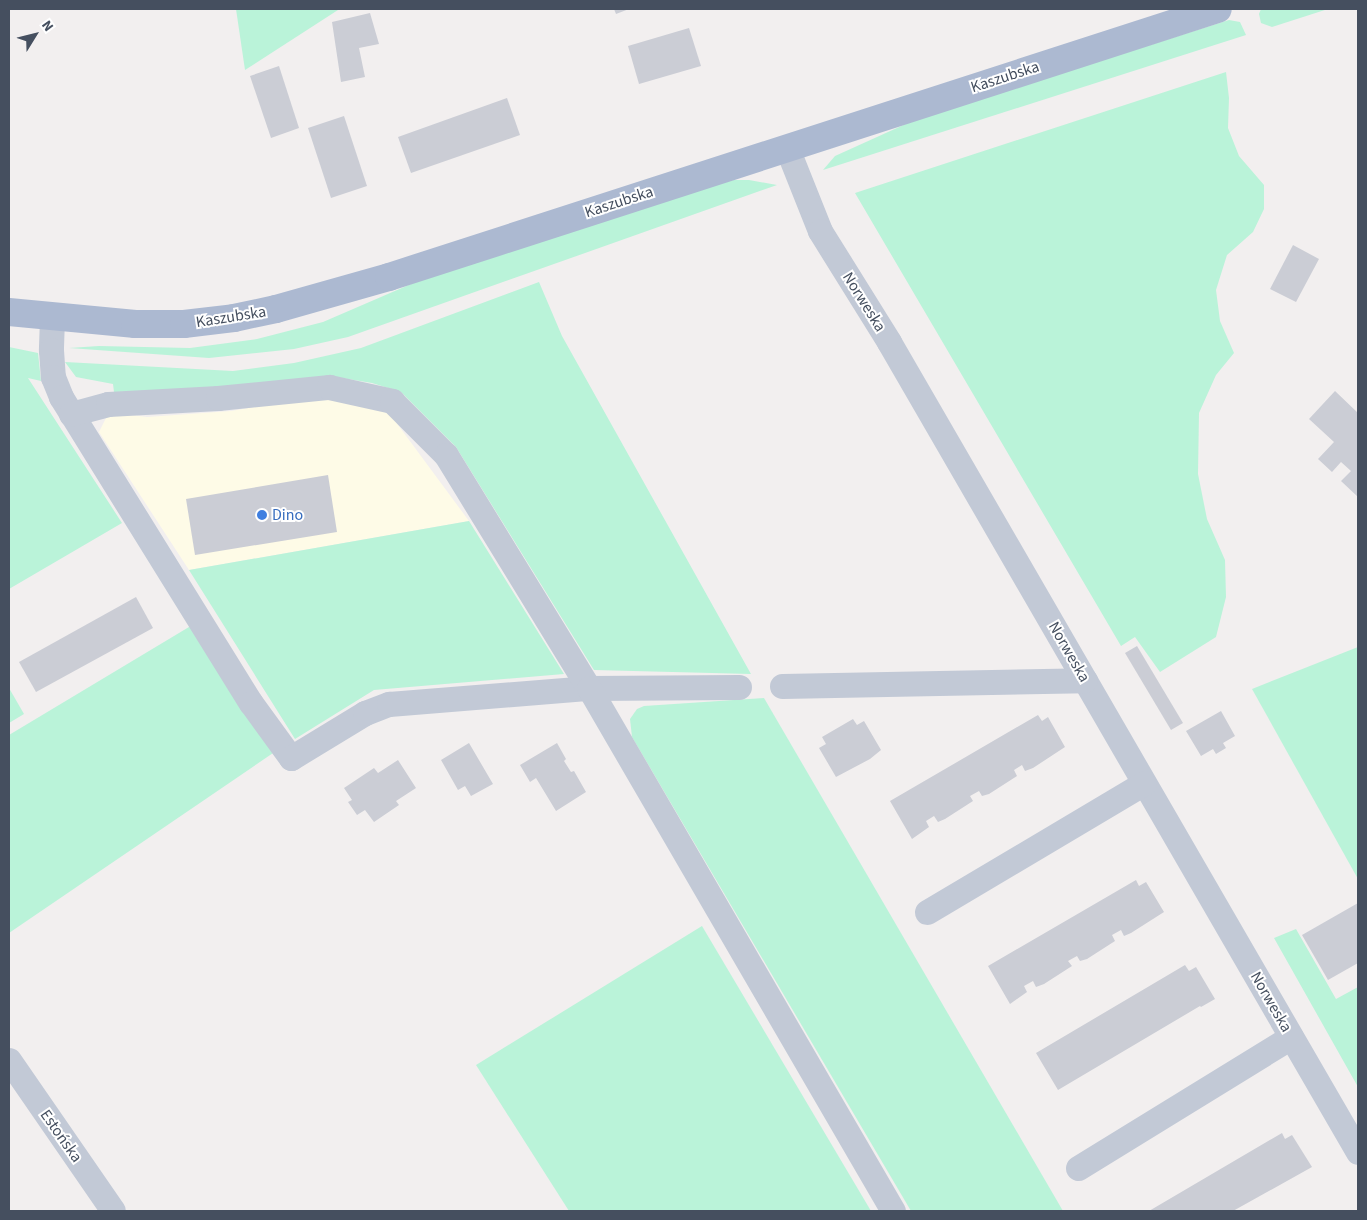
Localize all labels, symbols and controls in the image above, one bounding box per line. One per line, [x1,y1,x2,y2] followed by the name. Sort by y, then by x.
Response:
[10,10,60,60] north arrow
[36,17,58,36] text: N
[968,57,1042,97] street label: Kaszubska
[582,182,656,222] street label: Kaszubska
[838,269,890,335] street label: Norweska
[195,302,267,332] street label: Kaszubska
[272,505,303,525] place label: Dino
[256,509,268,521] marker: Dino
[1044,618,1094,686] street label: Norweska
[1246,968,1296,1036] street label: Norweska
[36,1106,86,1166] street label: Estońska

